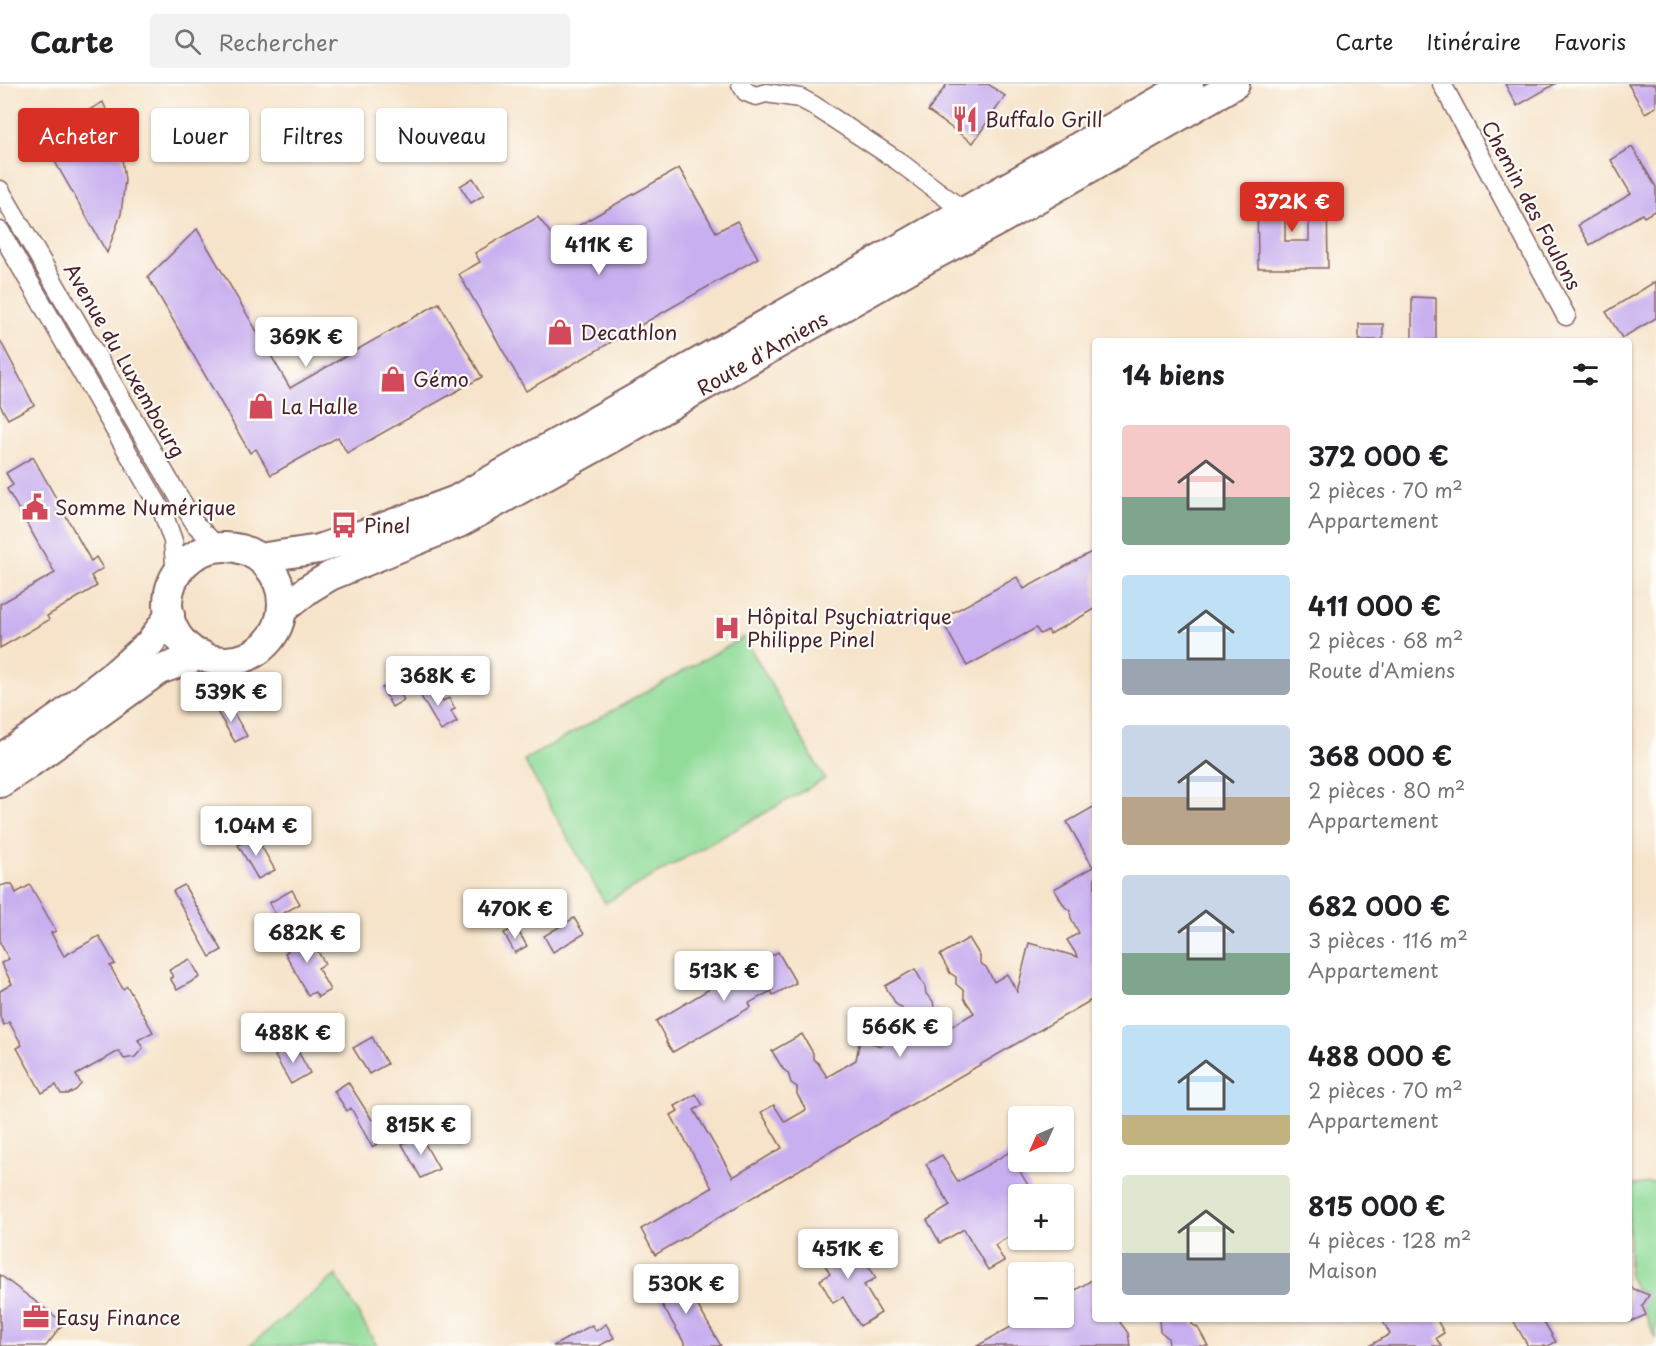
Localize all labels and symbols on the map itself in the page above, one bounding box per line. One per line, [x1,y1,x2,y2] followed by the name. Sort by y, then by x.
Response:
[950,104,980,134] restaurant icon: Buffalo Grill
[985,104,1103,134] place label: Buffalo Grill
[1475,115,1589,295] street label: Chemin des Foulons
[1243,182,1341,233] pin: 372K €
[550,225,648,276] pin: 411K €
[57,257,193,463] street label: Avenue du Luxembourg
[691,303,833,403] street label: Route d'Amiens
[257,317,355,368] pin: 369K €
[545,317,575,347] shop icon: Decathlon
[580,317,677,347] place label: Decathlon
[378,364,408,394] shop icon: Gémo
[413,364,469,394] place label: Gémo
[246,391,276,421] shop icon: La Halle
[281,391,358,421] place label: La Halle
[20,492,50,522] public building icon: Somme Numérique
[55,492,236,522] place label: Somme Numérique
[329,510,359,540] bus stop icon: Pinel
[364,510,410,540] place label: Pinel
[747,601,952,654] place label: Hôpital Psychiatrique Philippe Pinel
[712,613,742,643] hospital icon: Hôpital Psychiatrique Philippe Pinel
[389,656,487,707] pin: 368K €
[182,672,280,723] pin: 539K €
[201,806,311,857] pin: 1.04M €
[466,889,564,940] pin: 470K €
[258,913,356,964] pin: 682K €
[675,951,773,1002] pin: 513K €
[851,1007,949,1058] pin: 566K €
[244,1013,342,1064] pin: 488K €
[372,1105,470,1156] pin: 815K €
[1008,1106,1074,1172] north arrow
[799,1229,897,1280] pin: 451K €
[637,1264,735,1315] pin: 530K €
[21,1302,51,1332] office icon: Easy Finance
[56,1302,181,1332] place label: Easy Finance

